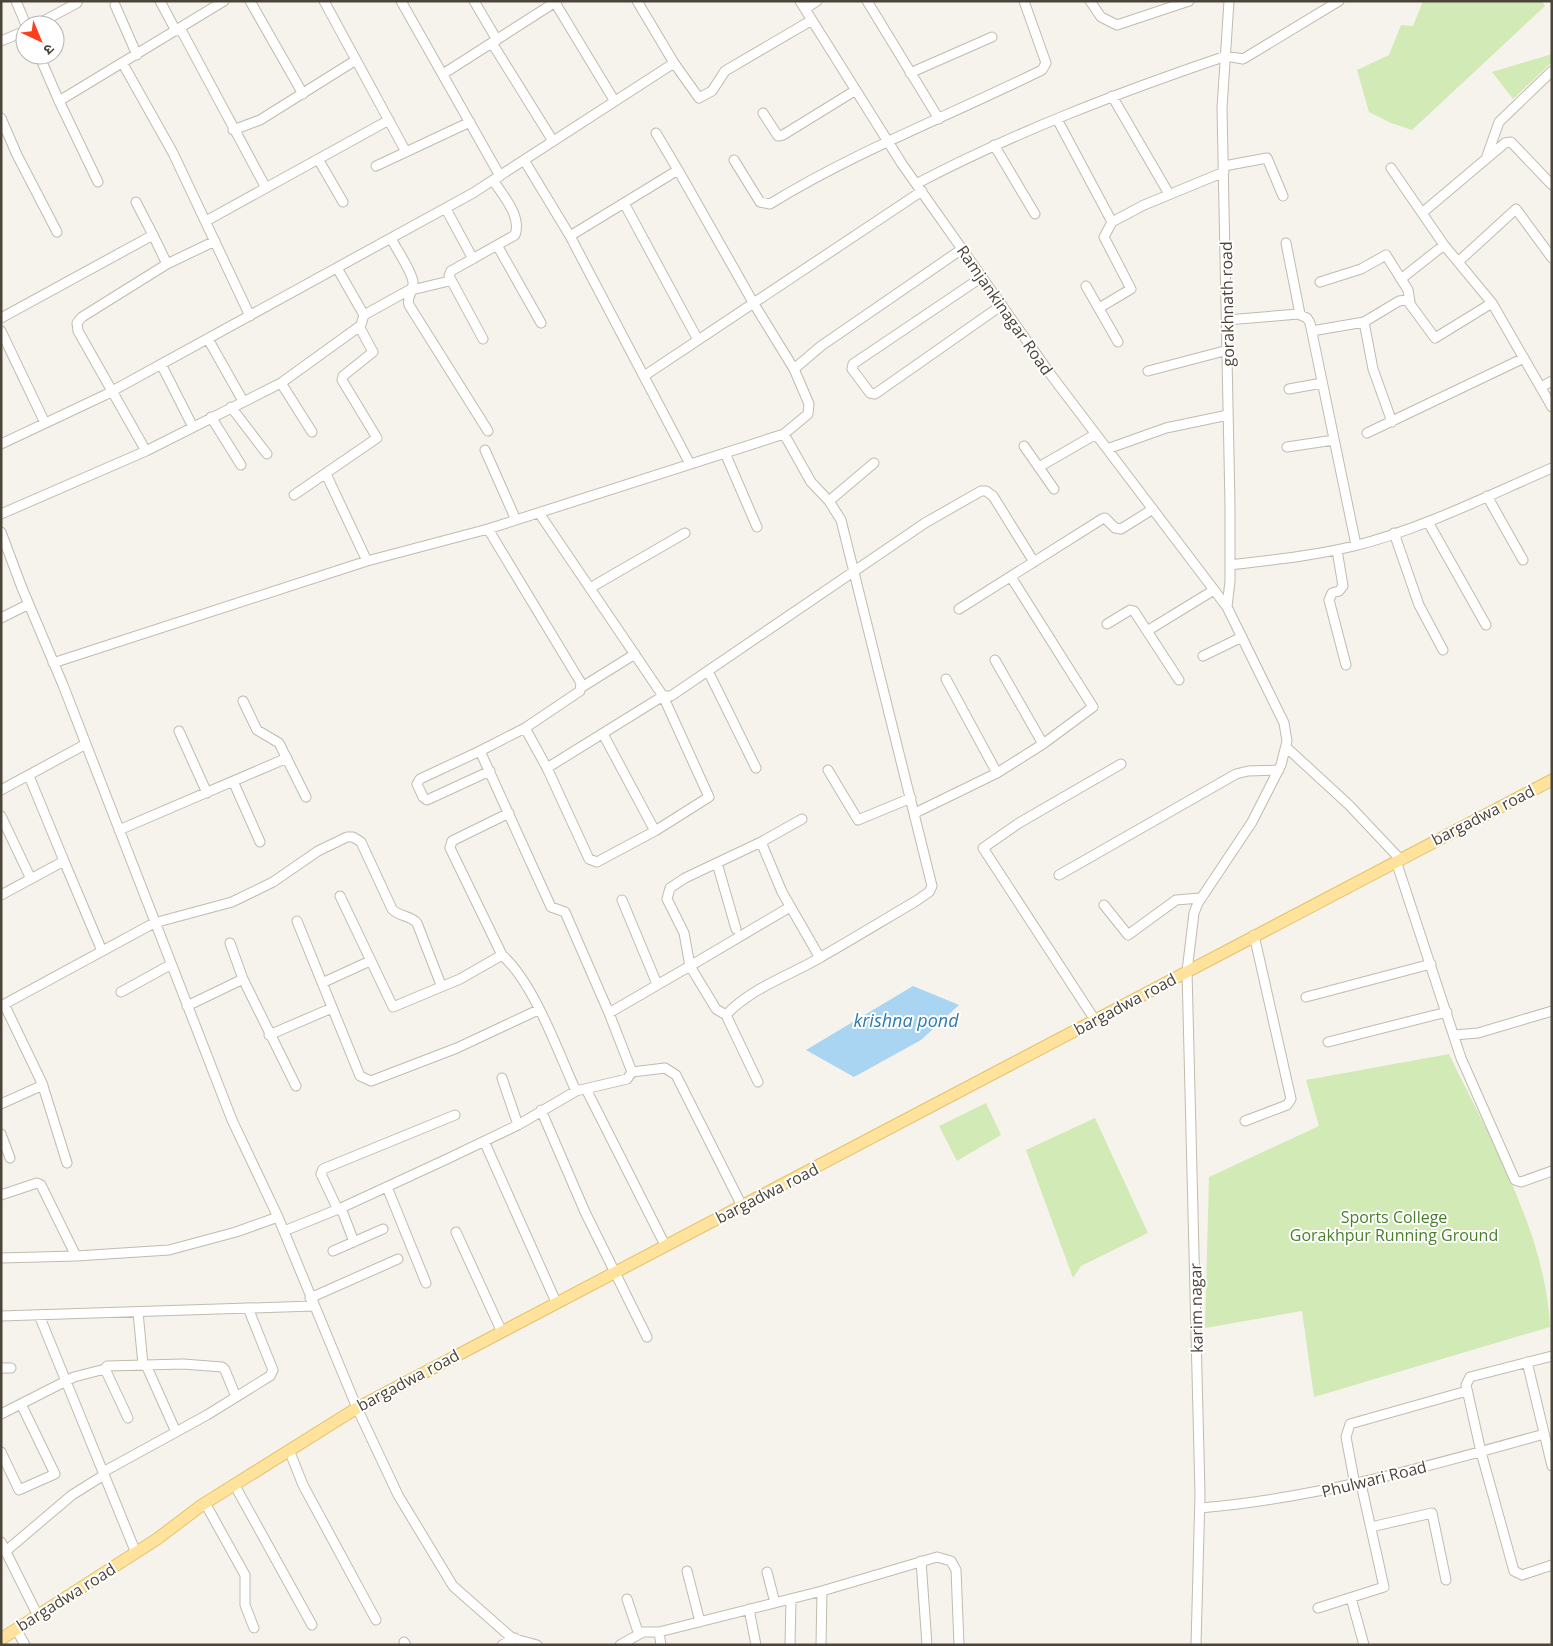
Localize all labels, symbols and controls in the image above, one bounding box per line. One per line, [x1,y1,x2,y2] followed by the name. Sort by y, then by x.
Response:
[15,15,65,65] north arrow
[39,40,59,60] text: उ
[952,241,1058,379] street label: Ramjankinagar Road
[1215,241,1239,367] street label: gorakhnath road
[1428,780,1538,850] street label: bargadwa road
[1070,968,1180,1040] street label: bargadwa road
[853,1008,959,1032] water label: krishna pond
[712,1158,822,1228] street label: bargadwa road
[1290,1206,1498,1246] park label: Sports College Gorakhpur Running Ground
[1184,1263,1208,1353] street label: karim nagar
[353,1344,463,1416] street label: bargadwa road
[1319,1455,1429,1503] street label: Phulwari Road
[12,1558,120,1636] street label: bargadwa road

